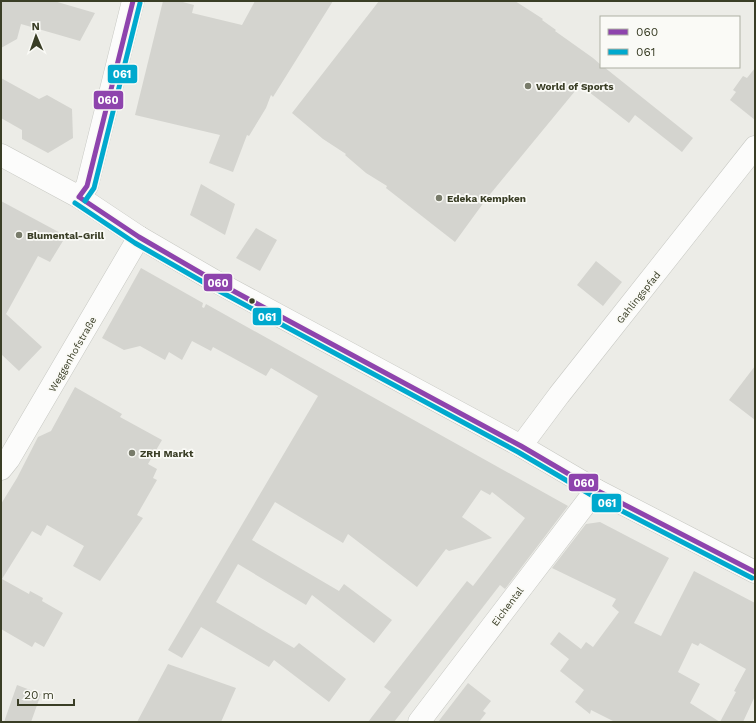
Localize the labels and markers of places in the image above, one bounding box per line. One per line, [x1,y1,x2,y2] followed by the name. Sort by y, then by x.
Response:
[523,81,533,91] marker: World of Sports
[536,81,614,92] place label: World of Sports
[434,193,444,203] marker: Edeka Kempken
[447,193,526,204] place label: Edeka Kempken
[14,230,24,240] marker: Blumental-Grill
[27,230,105,241] place label: Blumental-Grill
[247,296,257,306] unlabelled marker
[127,448,137,458] marker: ZRH Markt
[140,448,194,459] place label: ZRH Markt

